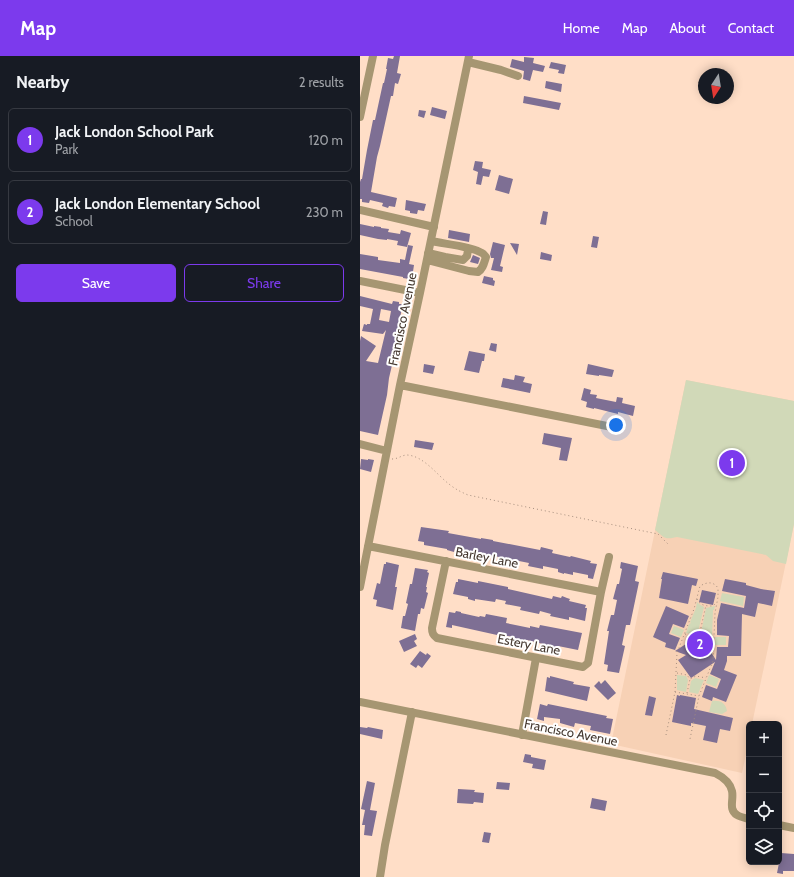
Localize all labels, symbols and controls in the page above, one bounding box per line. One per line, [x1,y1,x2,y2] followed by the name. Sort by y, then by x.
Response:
[20,17,56,40] text: Map
[563,19,600,37] text: Home
[622,19,647,37] text: Map
[669,19,706,37] text: About
[728,19,774,37] text: Contact
[698,68,734,104] north arrow
[16,72,69,92] text: Nearby
[299,74,344,90] text: 2 results
[55,123,214,141] text: Jack London School Park
[28,132,32,148] text: 1
[309,132,343,148] text: 120 m
[55,141,78,157] text: Park
[55,195,260,213] text: Jack London Elementary School
[27,204,33,220] text: 2
[306,204,343,220] text: 230 m
[55,213,93,229] text: School
[16,264,176,302] button: Save
[184,264,344,302] button: Share
[384,271,420,367] street label: Francisco Avenue
[606,415,626,435] your location
[719,448,745,478] pin: 1
[454,543,520,571] street label: Barley Lane
[687,629,713,659] pin: 2
[496,630,562,658] street label: Estery Lane
[523,715,619,749] street label: Francisco Avenue
[746,721,782,865] map controls
[746,721,782,757] button: +
[746,757,782,793] button: −
[746,793,782,829] button: locate
[746,829,782,865] button: layers

